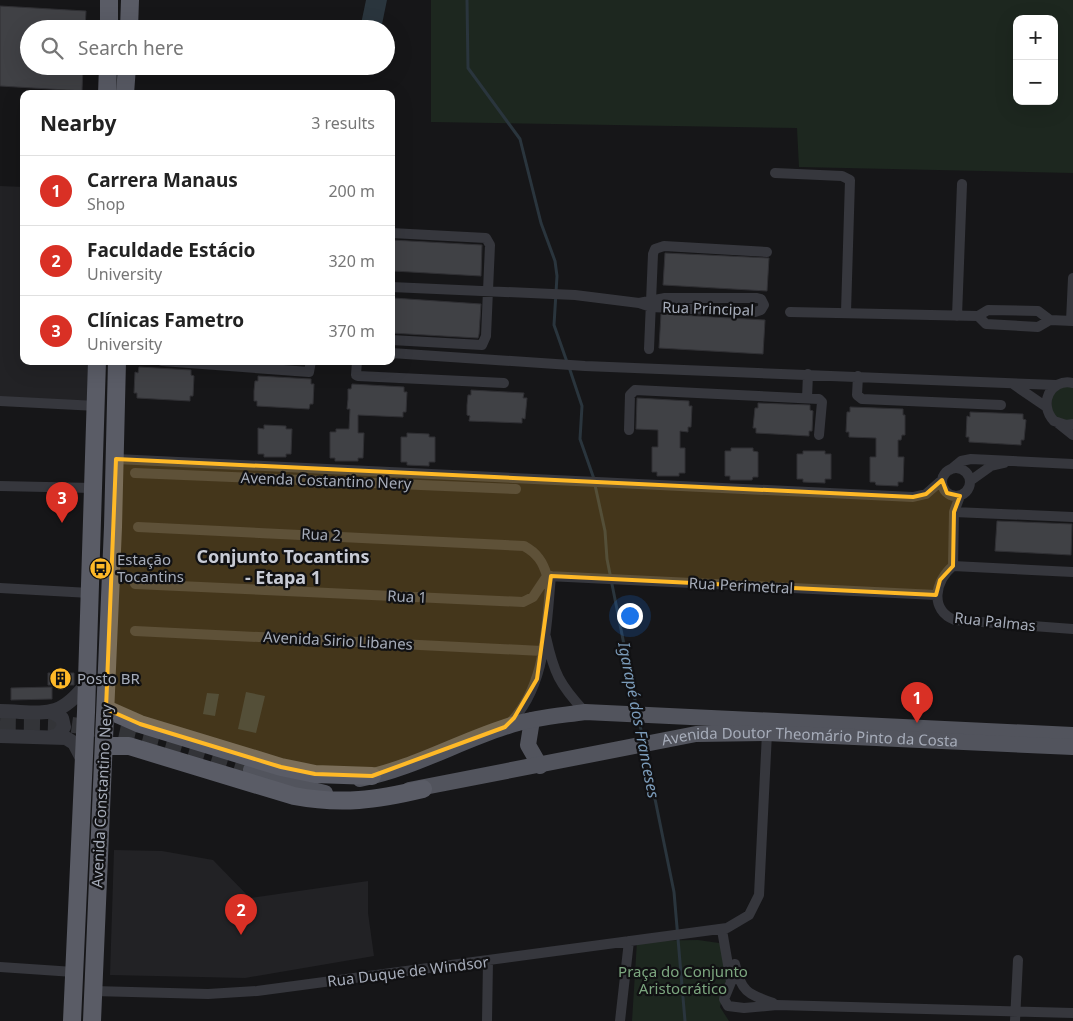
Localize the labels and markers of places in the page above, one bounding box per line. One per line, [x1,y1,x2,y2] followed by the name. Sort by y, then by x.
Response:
[46,482,78,523] pin: 3
[117,549,184,586] place label: Estação Tocantins
[89,557,113,581] bus stop icon: Estação Tocantins
[49,667,73,691] building icon: Posto BR
[77,668,140,688] place label: Posto BR
[901,682,933,723] pin: 1
[225,894,257,935] pin: 2

